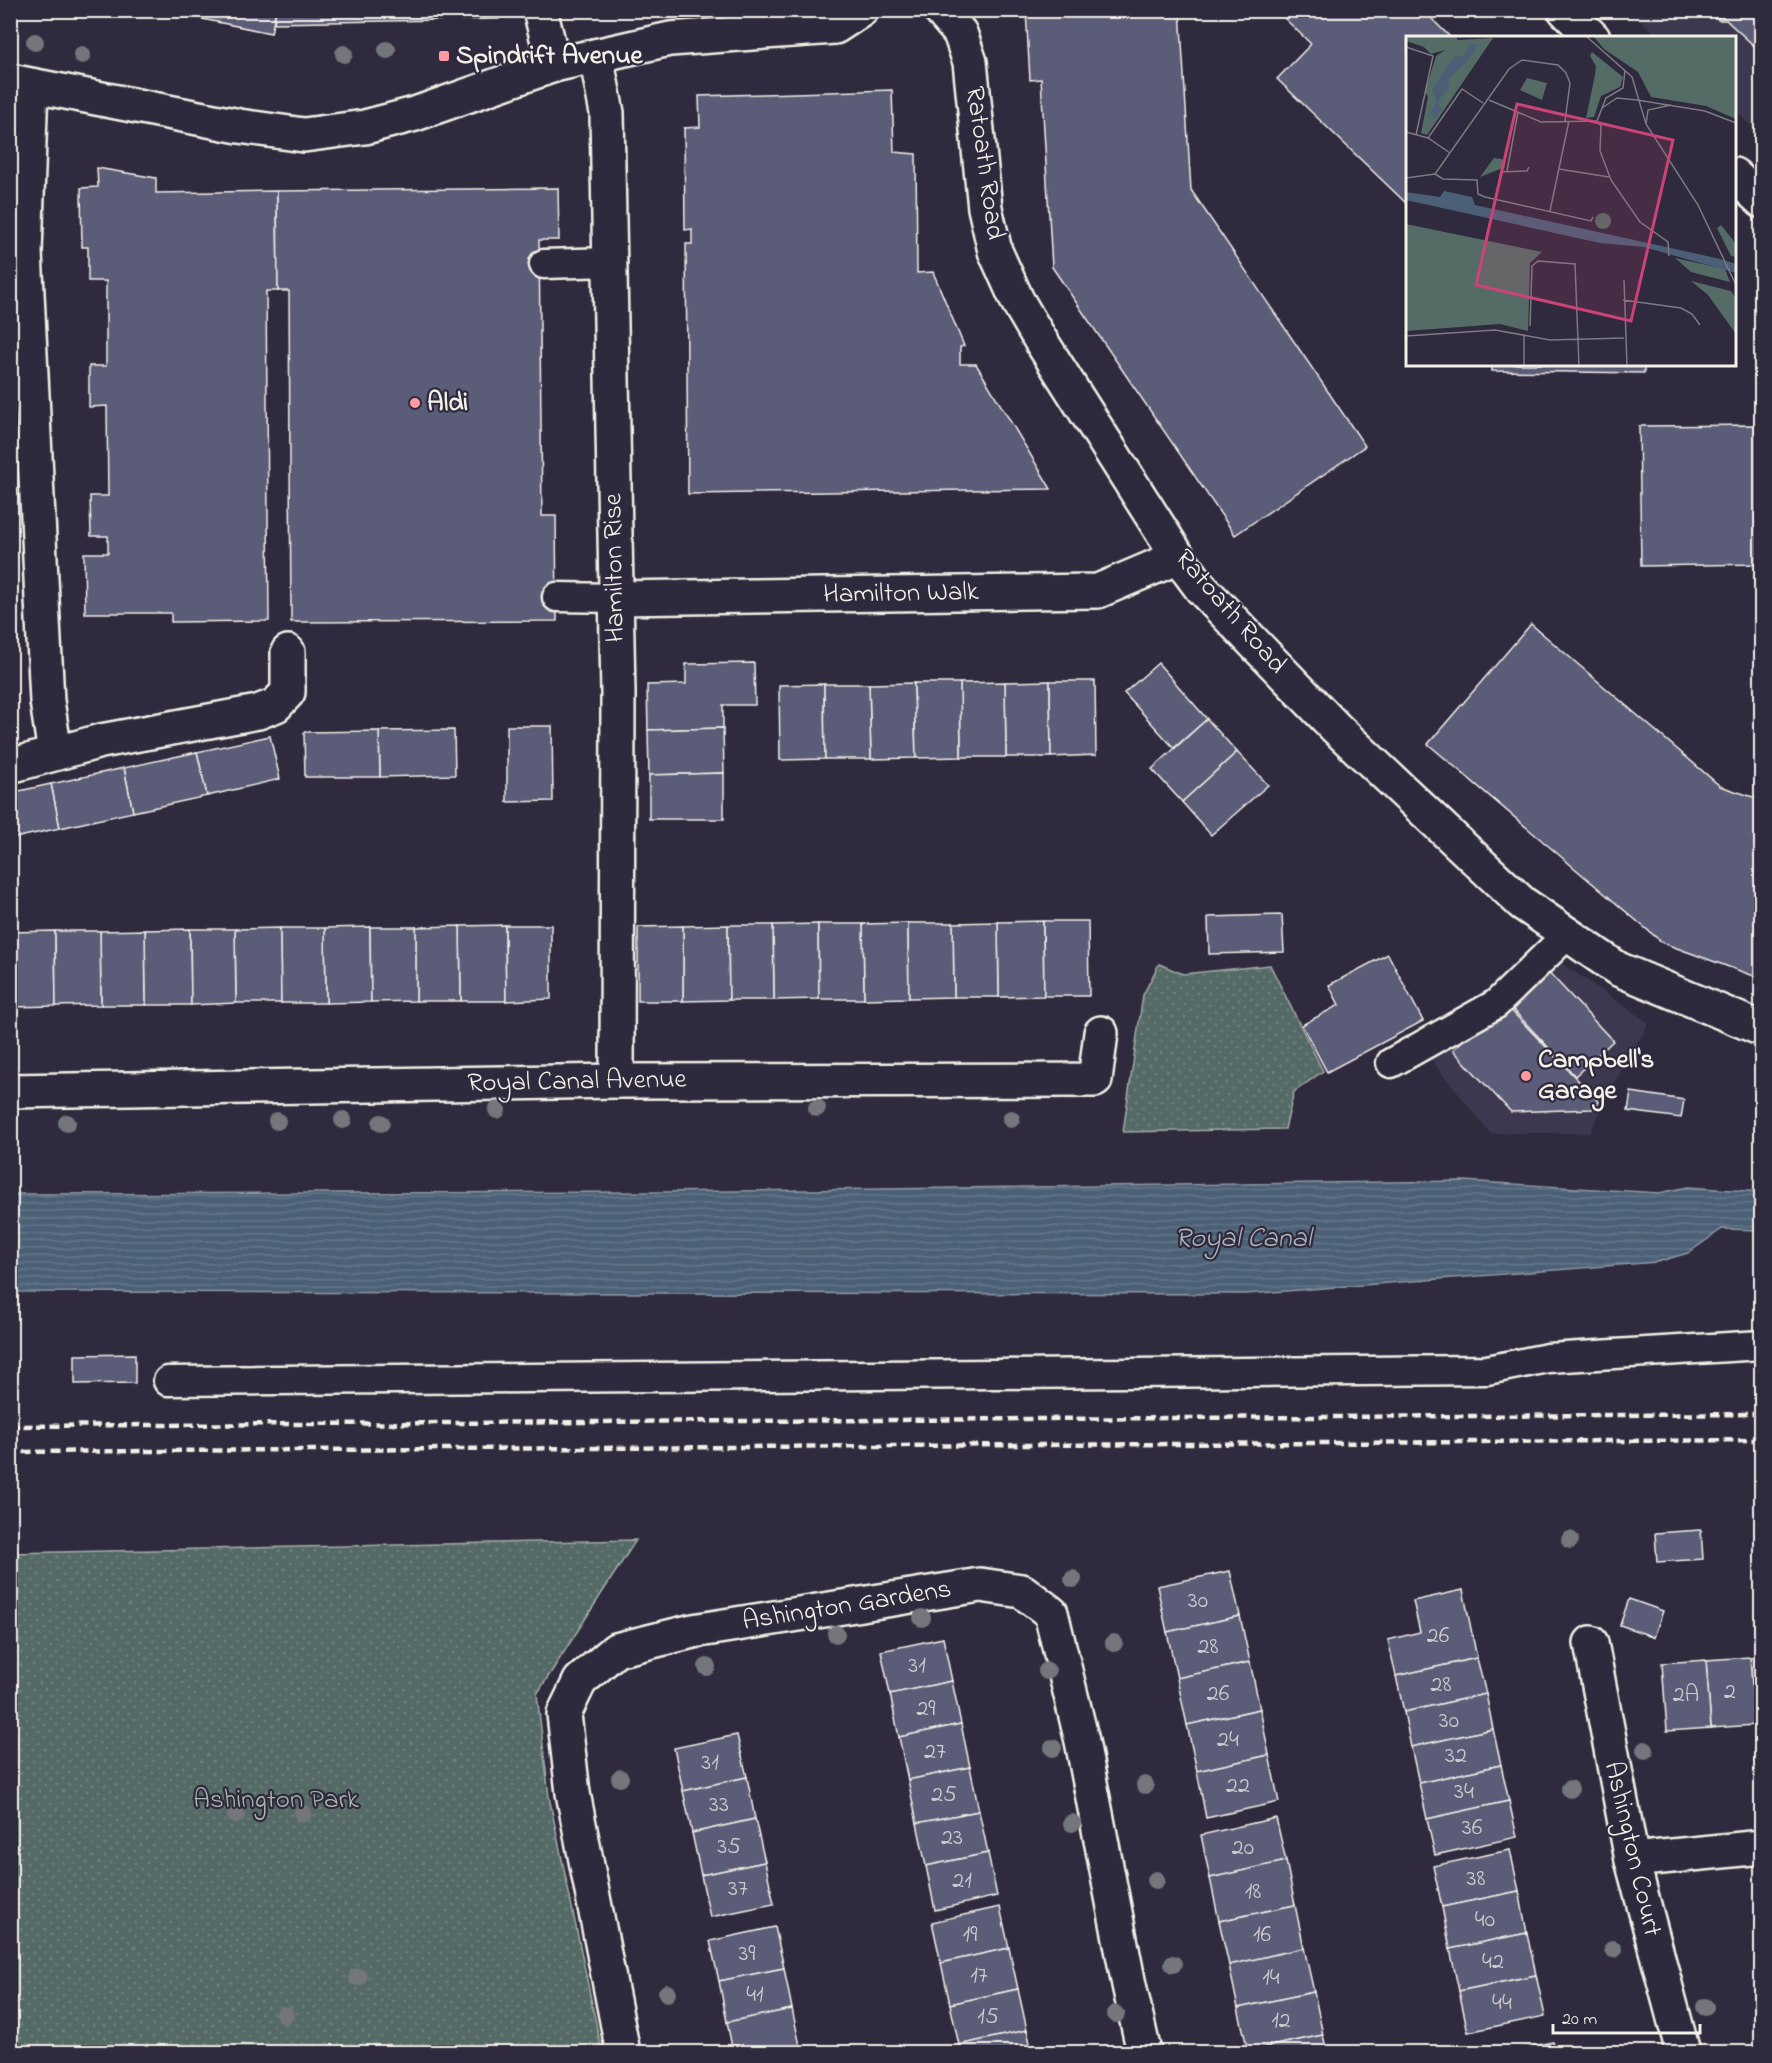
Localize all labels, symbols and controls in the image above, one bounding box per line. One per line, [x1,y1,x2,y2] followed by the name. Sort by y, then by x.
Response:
[1406,36,1736,366] inset map
[456,37,644,76] place label: Spindrift Avenue
[437,49,451,63] marker: Spindrift Avenue
[954,84,1014,242] street label: Ratoath Road
[427,384,468,423] place label: Aldi
[408,396,422,410] marker: Aldi
[594,492,636,643] street label: Hamilton Rise
[1165,541,1295,683] street label: Ratoath Road
[823,573,979,615] street label: Hamilton Walk
[1538,1041,1654,1112] place label: Campbell's Garage
[467,1061,688,1103] street label: Royal Canal Avenue
[1519,1069,1533,1083] marker: Campbell's Garage
[1175,1219,1315,1260] water label: Royal Canal
[740,1570,954,1642] street label: Ashington Gardens
[1188,1584,1208,1619] house number: 30
[1427,1619,1450,1654] house number: 26
[1198,1630,1218,1665] house number: 28
[908,1649,926,1684] house number: 31
[1431,1668,1451,1703] house number: 28
[1724,1675,1736,1710] house number: 2
[1207,1677,1230,1712] house number: 26
[1673,1678,1699,1713] house number: 2A
[916,1692,936,1727] house number: 29
[1439,1704,1459,1739] house number: 30
[1217,1723,1239,1758] house number: 24
[924,1735,946,1770] house number: 27
[1445,1739,1467,1774] house number: 32
[701,1746,719,1781] house number: 31
[1593,1758,1671,1940] street label: Ashington Court
[1226,1769,1250,1804] house number: 22
[1454,1775,1474,1810] house number: 34
[931,1778,957,1813] house number: 25
[193,1781,359,1820] park label: Ashington Park
[709,1788,729,1823] house number: 33
[1462,1811,1483,1846] house number: 36
[941,1821,963,1856] house number: 23
[717,1830,741,1865] house number: 35
[1232,1831,1254,1866] house number: 20
[1467,1862,1485,1897] house number: 38
[952,1864,972,1899] house number: 21
[728,1872,748,1907] house number: 37
[1245,1875,1261,1910] house number: 18
[1475,1903,1495,1938] house number: 40
[963,1918,978,1953] house number: 19
[1253,1918,1272,1953] house number: 16
[738,1937,756,1972] house number: 39
[1482,1945,1504,1980] house number: 42
[970,1959,988,1994] house number: 17
[1262,1961,1280,1996] house number: 14
[746,1978,764,2013] house number: 41
[1492,1986,1512,2021] house number: 44
[1553,1997,1700,2035] scale bar
[977,2000,999,2035] house number: 15
[1271,2004,1291,2039] house number: 12
[1562,2007,1597,2033] text: 20 m

